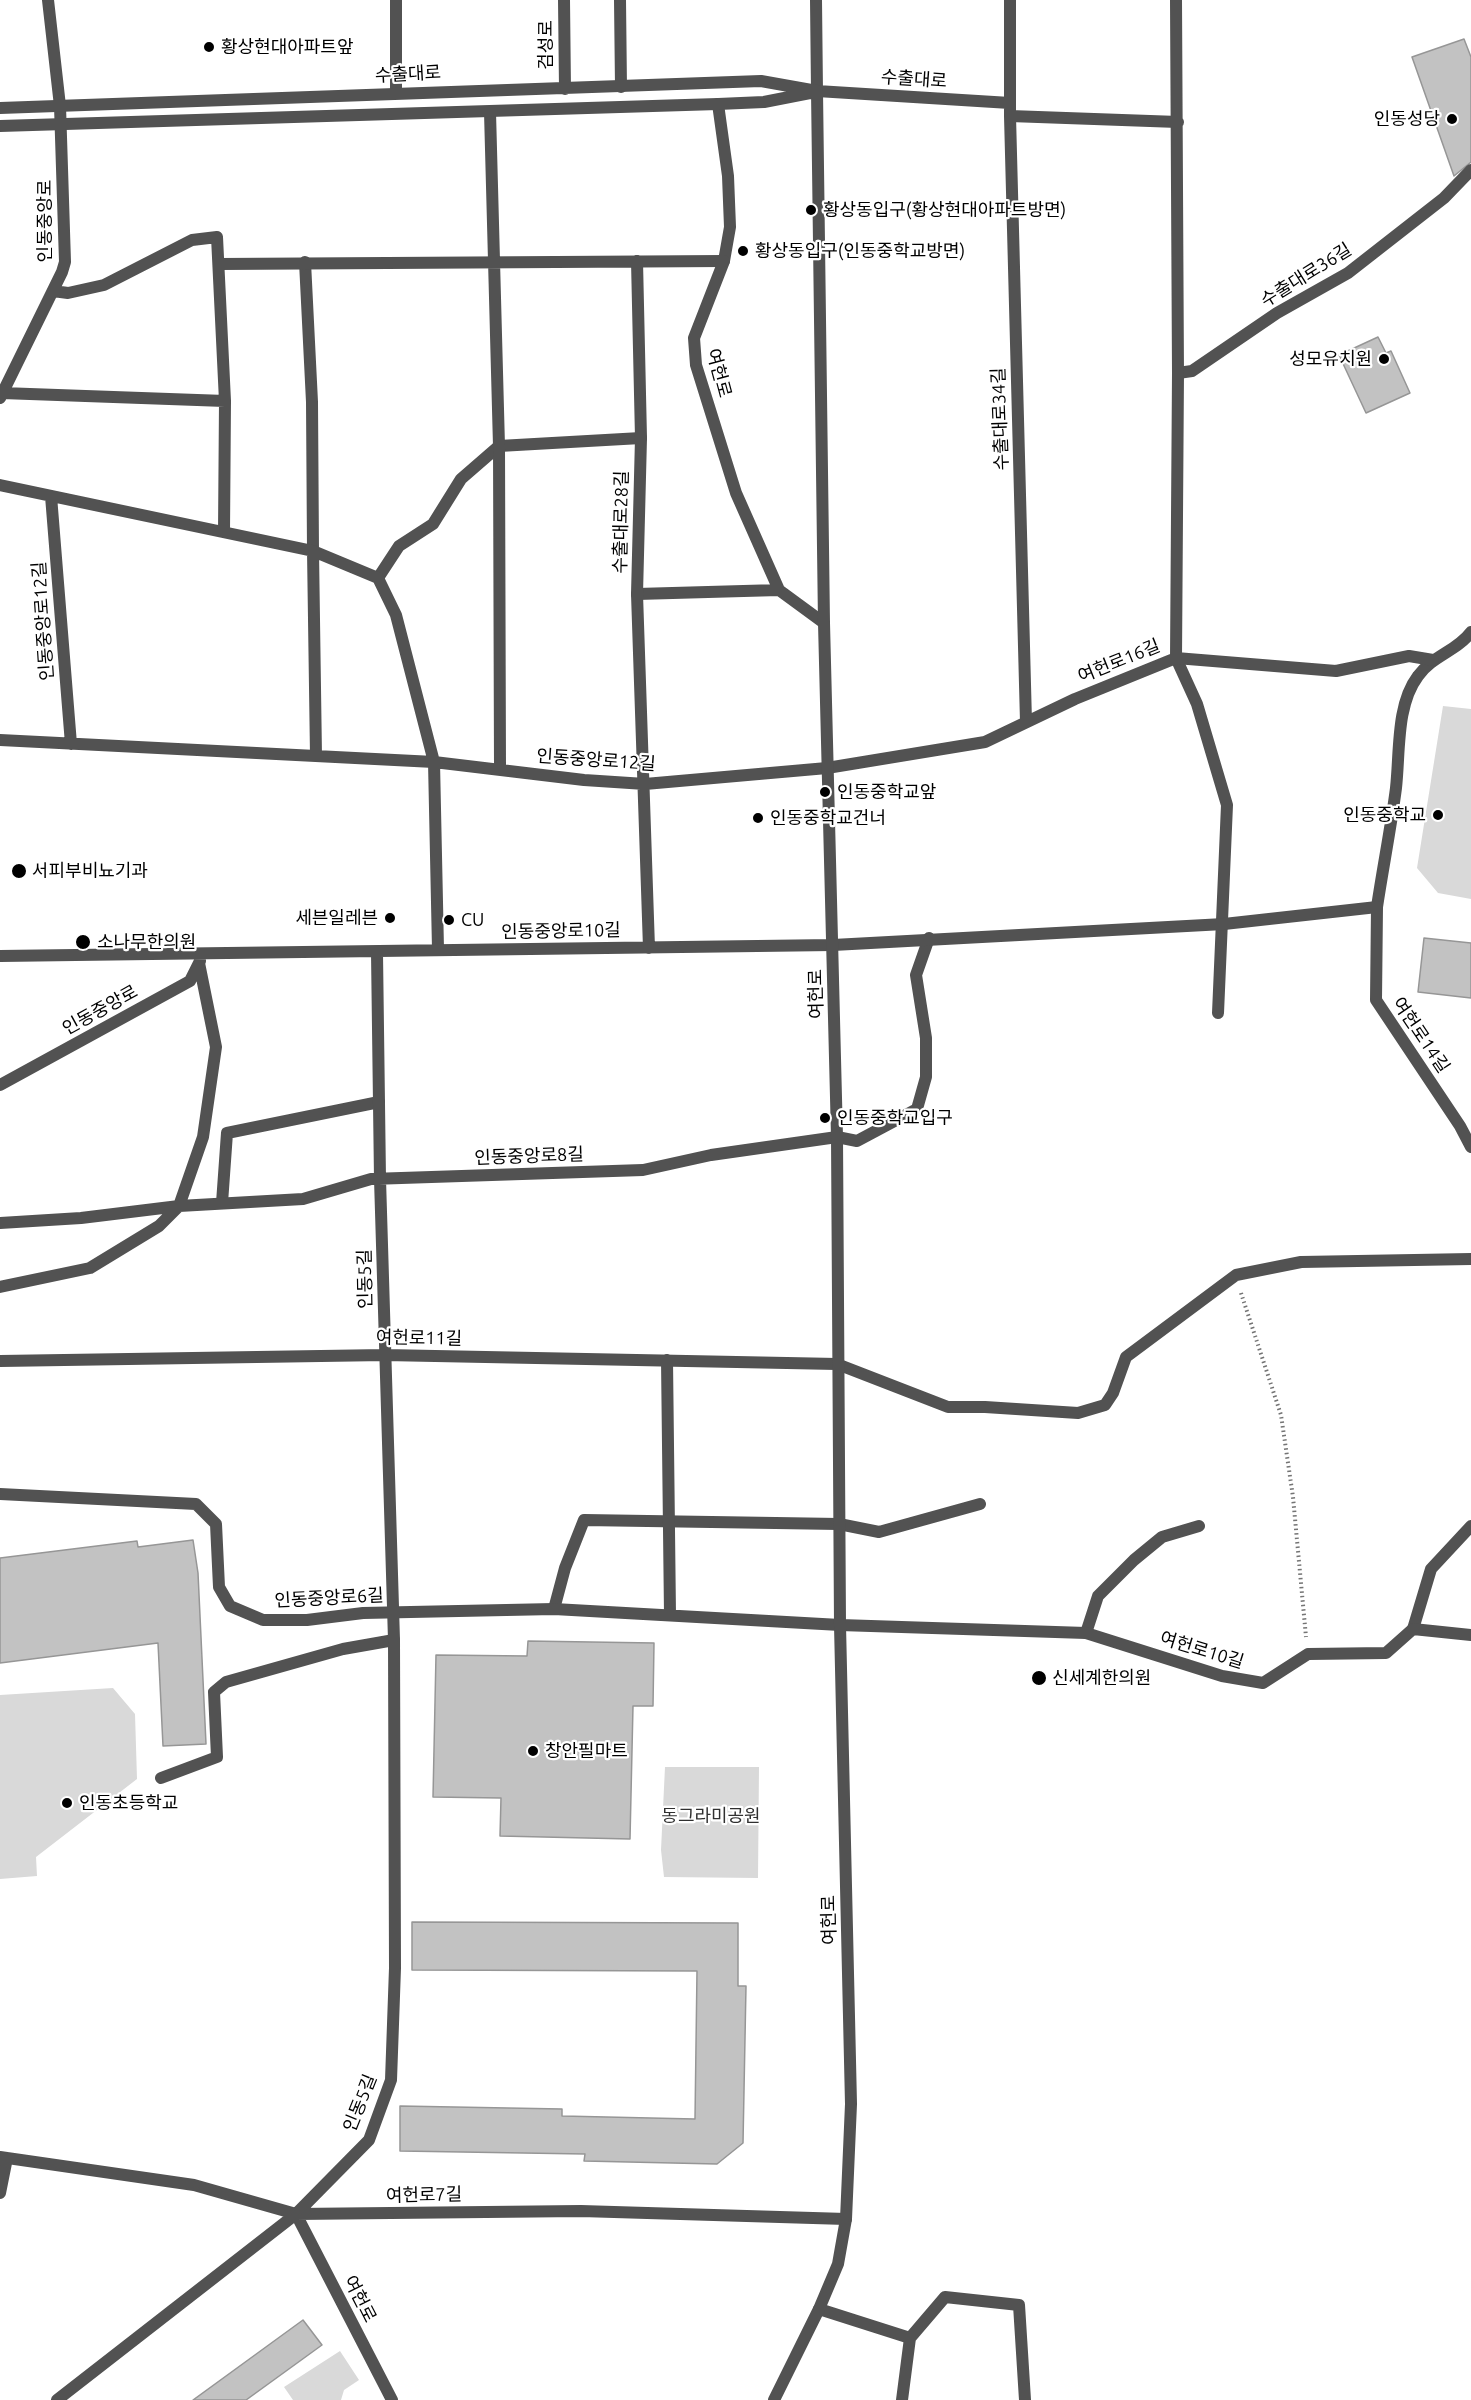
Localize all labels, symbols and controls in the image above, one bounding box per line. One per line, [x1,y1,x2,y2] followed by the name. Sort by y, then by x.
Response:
[535,20,557,70] street label: 검성로
[221,36,353,58] place label: 황상현대아파트앞
[202,40,216,54] marker: 황상현대아파트앞
[374,61,442,87] street label: 수출대로
[880,66,948,92] street label: 수출대로
[1374,108,1440,130] place label: 인동성당
[1445,112,1459,126] marker: 인동성당
[34,180,56,262] street label: 인동중앙로
[823,199,1066,221] place label: 황상동입구(황상현대아파트방면)
[804,203,818,217] marker: 황상동입구(황상현대아파트방면)
[1257,239,1355,311] street label: 수출대로36길
[755,240,965,262] place label: 황상동입구(인동중학교방면)
[736,244,750,258] marker: 황상동입구(인동중학교방면)
[702,346,736,400] street label: 여헌로
[1289,348,1372,370] place label: 성모유치원
[1377,352,1391,366] marker: 성모유치원
[987,367,1013,471] street label: 수출대로34길
[609,470,633,574] street label: 수출대로28길
[28,561,58,681] street label: 인동중앙로12길
[1075,635,1163,687] street label: 여헌로16길
[536,745,656,775] street label: 인동중앙로12길
[837,781,936,803] place label: 인동중학교앞
[818,785,832,799] marker: 인동중학교앞
[1343,804,1426,826] place label: 인동중학교
[770,807,886,829] place label: 인동중학교건너
[1431,808,1445,822] marker: 인동중학교
[751,811,765,825] marker: 인동중학교건너
[32,860,148,882] place label: 서피부비뇨기과
[10,862,28,880] marker: 서피부비뇨기과
[295,907,378,929] place label: 세븐일레븐
[461,909,484,931] place label: CU
[383,911,397,925] marker: 세븐일레븐
[442,913,456,927] marker: CU
[501,919,621,943] street label: 인동중앙로10길
[97,931,196,953] place label: 소나무한의원
[74,933,92,951] marker: 소나무한의원
[805,969,827,1019] street label: 여헌로
[59,980,141,1040] street label: 인동중앙로
[1388,993,1454,1077] street label: 여헌로14길
[837,1107,953,1129] place label: 인동중학교입구
[818,1111,832,1125] marker: 인동중학교입구
[474,1143,584,1169] street label: 인동중앙로8길
[354,1249,376,1309] street label: 인동5길
[376,1326,462,1350] street label: 여헌로11길
[274,1584,384,1612] street label: 인동중앙로6길
[1157,1627,1247,1673] street label: 여헌로10길
[1052,1667,1151,1689] place label: 신세계한의원
[1030,1669,1048,1687] marker: 신세계한의원
[545,1740,628,1762] place label: 창안필마트
[526,1744,540,1758] marker: 창안필마트
[79,1792,178,1814] place label: 인동초등학교
[60,1796,74,1810] marker: 인동초등학교
[661,1805,761,1827] park label: 동그라미공원
[818,1895,840,1945] street label: 여헌로
[339,2071,381,2135] street label: 인동5길
[386,2184,462,2206] street label: 여헌로7길
[339,2272,381,2326] street label: 여헌로

